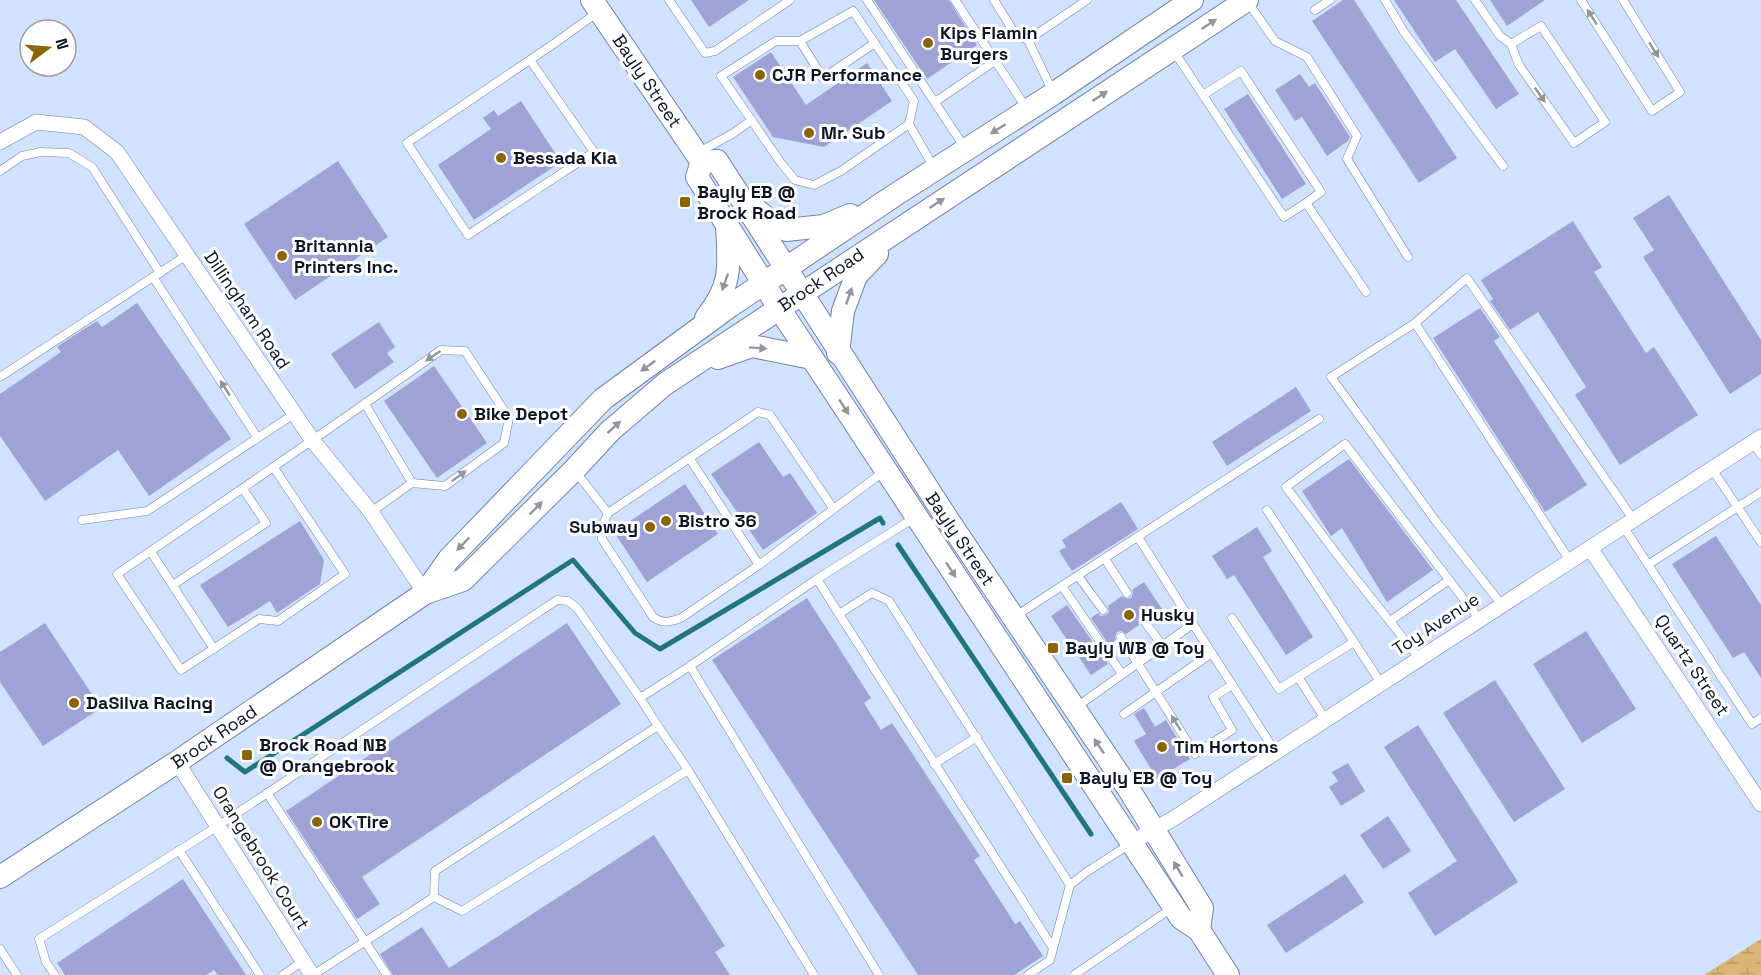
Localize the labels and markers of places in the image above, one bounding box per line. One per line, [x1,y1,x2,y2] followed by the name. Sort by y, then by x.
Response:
[940,21,1038,65] place label: Kips Flamin Burgers
[921,36,935,50] marker: Kips Flamin Burgers
[772,63,922,86] place label: CJR Performance
[753,68,767,82] marker: CJR Performance
[821,121,885,144] place label: Mr. Sub
[802,126,816,140] marker: Mr. Sub
[513,146,618,169] place label: Bessada Kia
[494,151,508,165] marker: Bessada Kia
[697,180,796,224] place label: Bayly EB @ Brock Road
[678,195,692,209] marker: Bayly EB @ Brock Road
[294,234,398,278] place label: Britannia Printers Inc.
[275,249,289,263] marker: Britannia Printers Inc.
[474,402,568,425] place label: Bike Depot
[455,407,469,421] marker: Bike Depot
[678,509,757,532] place label: Bistro 36
[659,514,673,528] marker: Bistro 36
[569,515,638,538] place label: Subway
[643,520,657,534] marker: Subway
[1141,603,1195,626] place label: Husky
[1122,608,1136,622] marker: Husky
[1065,636,1205,659] place label: Bayly WB @ Toy
[1046,641,1060,655] marker: Bayly WB @ Toy
[86,691,213,714] place label: DaSilva Racing
[67,696,81,710] marker: DaSilva Racing
[259,733,395,777] place label: Brock Road NB @ Orangebrook
[1174,735,1278,758] place label: Tim Hortons
[1155,740,1169,754] marker: Tim Hortons
[240,748,254,762] marker: Brock Road NB @ Orangebrook
[1079,766,1212,789] place label: Bayly EB @ Toy
[1060,771,1074,785] marker: Bayly EB @ Toy
[329,810,389,833] place label: OK Tire
[310,815,324,829] marker: OK Tire

